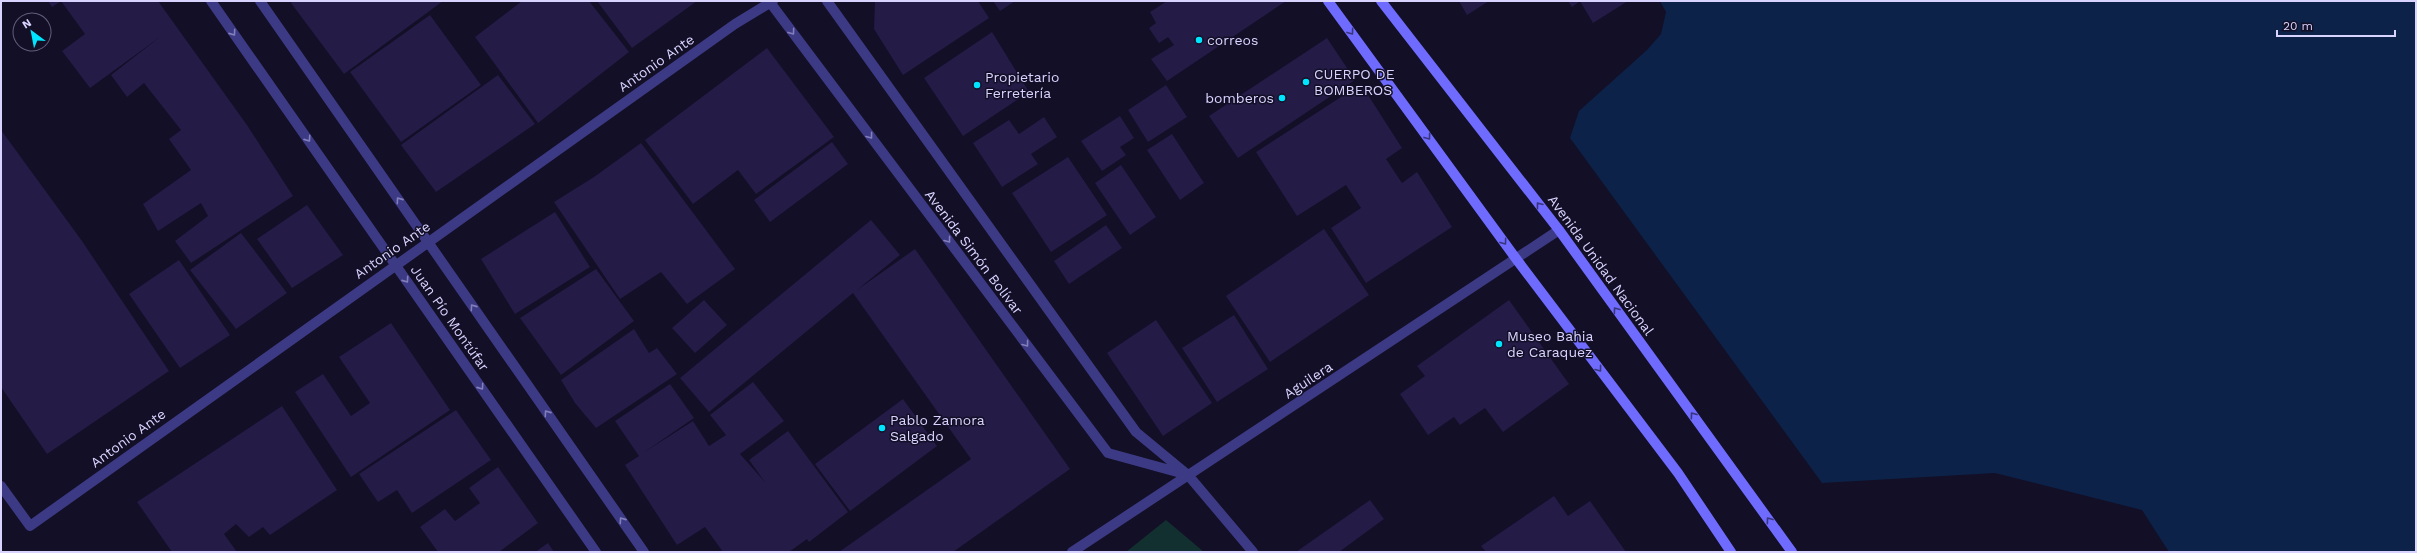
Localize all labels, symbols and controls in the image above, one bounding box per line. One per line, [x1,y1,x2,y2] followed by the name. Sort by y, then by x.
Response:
[12,12,52,52] north arrow
[2277,12,2395,38] scale bar
[20,16,34,32] text: N
[2283,19,2313,33] text: 20 m
[787,28,794,35] one-way arrow
[1346,28,1353,35] one-way arrow
[228,29,236,36] one-way arrow
[615,31,697,95] street label: Antonio Ante
[1207,32,1258,48] place label: correos
[1194,35,1204,45] marker: correos
[1314,66,1395,98] place label: CUERPO DE BOMBEROS
[985,69,1059,101] place label: Propietario Ferretería
[1301,77,1311,87] marker: CUERPO DE BOMBEROS
[972,80,982,90] marker: Propietario Ferretería
[1205,90,1274,106] place label: bomberos
[1277,93,1287,103] marker: bomberos
[865,132,872,139] one-way arrow
[1423,133,1430,140] one-way arrow
[303,135,310,142] one-way arrow
[922,187,1026,318] street label: Avenida Simón Bolívar
[1545,192,1658,339] street label: Avenida Unidad Nacional
[396,197,404,204] one-way arrow
[1537,202,1544,209] one-way arrow
[351,218,433,282] street label: Antonio Ante
[943,236,950,243] one-way arrow
[1499,238,1506,245] one-way arrow
[408,262,493,374] street label: Juan Pío Montúfar
[401,276,408,283] one-way arrow
[471,304,478,311] one-way arrow
[1614,307,1621,314] one-way arrow
[1507,328,1594,360] place label: Museo Bahia de Caraquez
[1494,339,1504,349] marker: Museo Bahia de Caraquez
[1021,340,1029,347] one-way arrow
[1281,358,1335,402] street label: Aguilera
[1594,364,1601,371] one-way arrow
[476,383,484,390] one-way arrow
[87,405,169,471] street label: Antonio Ante
[545,411,552,418] one-way arrow
[890,412,985,444] place label: Pablo Zamora Salgado
[1690,412,1697,419] one-way arrow
[877,423,887,433] marker: Pablo Zamora Salgado
[619,517,627,524] one-way arrow
[1767,518,1774,525] one-way arrow

